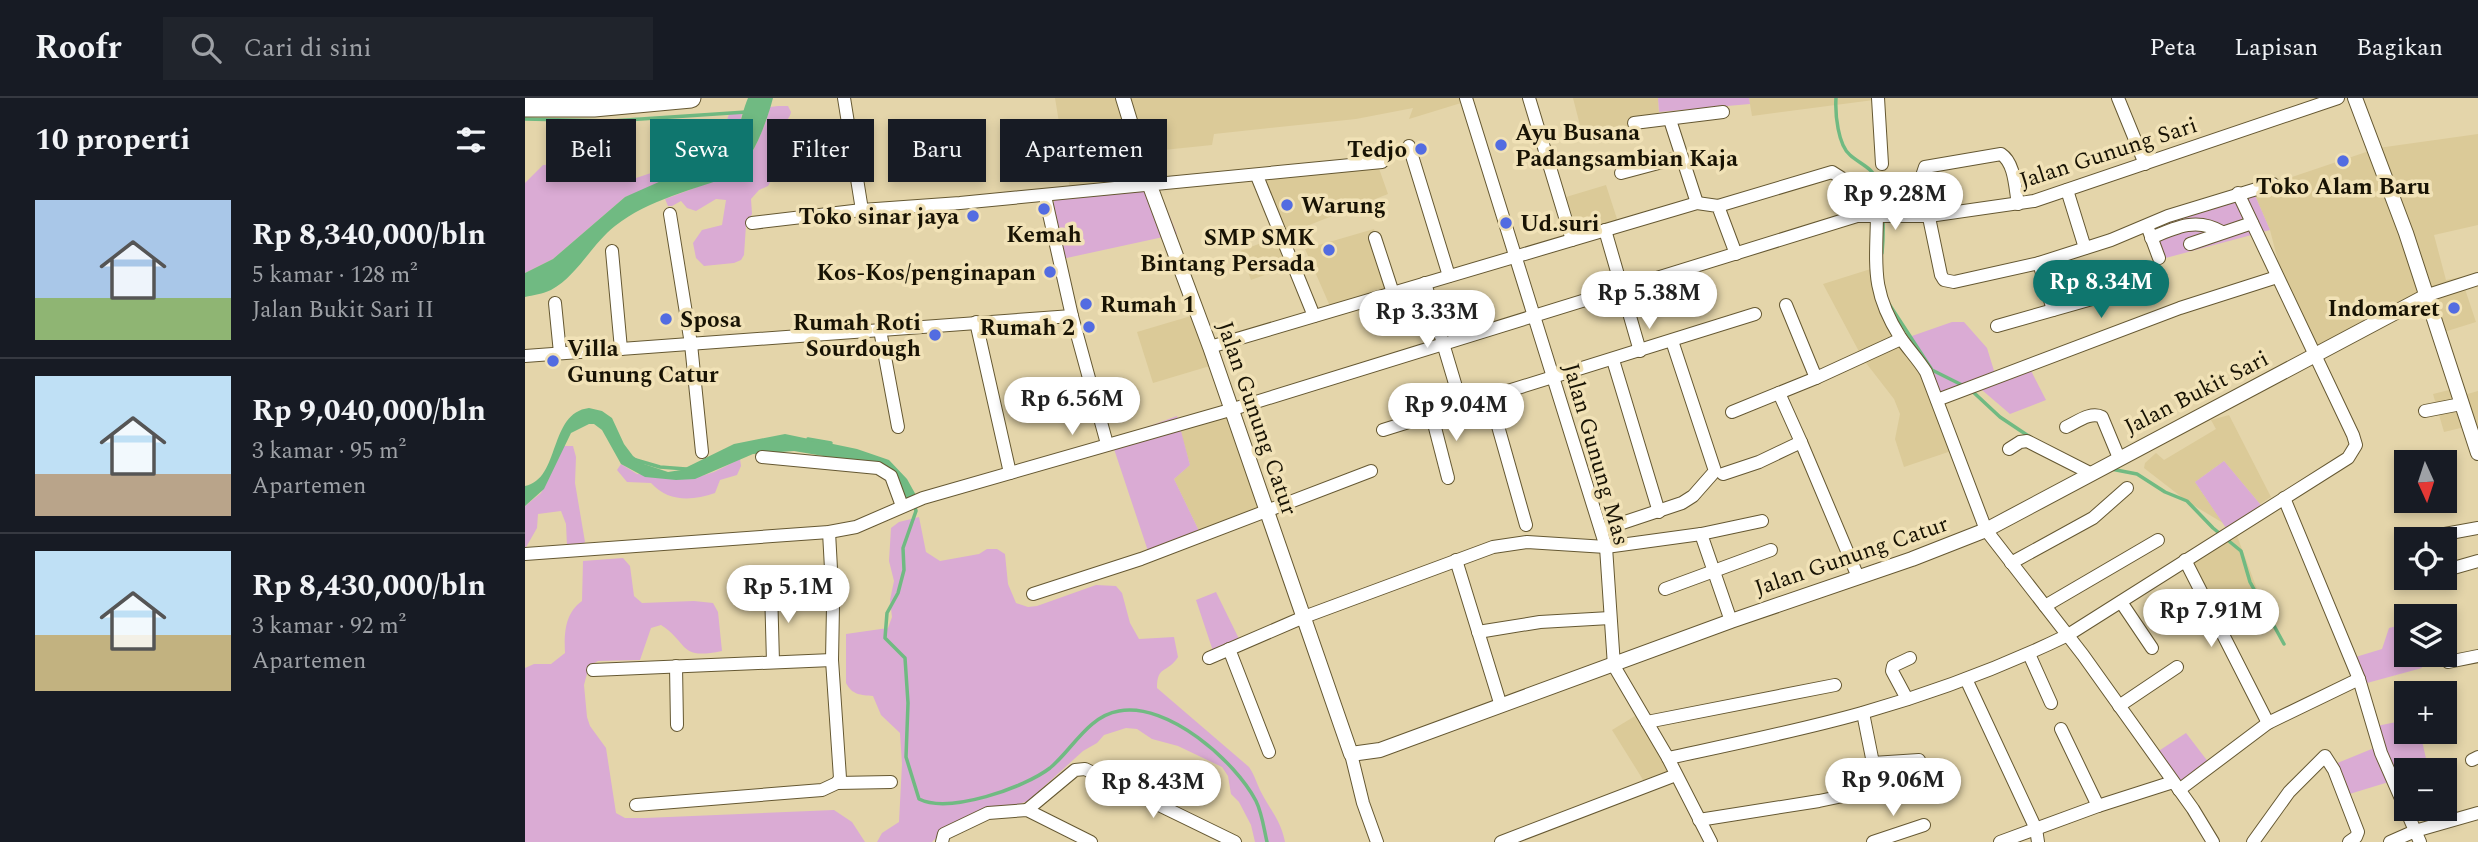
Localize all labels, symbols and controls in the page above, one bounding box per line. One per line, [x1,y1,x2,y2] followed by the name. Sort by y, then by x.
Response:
[163,17,653,80] search box
[35,23,121,73] text: Roofr
[243,28,372,68] text: Cari di sini
[187,29,225,67] icon: search
[2149,30,2196,66] text: Peta
[2234,30,2318,66] text: Lapisan
[2356,30,2443,66] text: Bagikan
[2015,108,2202,199] street label: Jalan Gunung Sari
[1515,116,1738,177] place label: Ayu Busana Padangsambian Kaja
[35,117,190,163] text: 10 properti
[546,119,636,182] chip: Beli
[650,119,753,182] chip: Sewa
[767,119,874,182] chip: Filter
[888,119,986,182] chip: Baru
[1000,119,1167,182] chip: Apartemen
[452,121,490,159] icon: filters
[1347,133,1407,168] place label: Tedjo
[1493,137,1509,153] marker: Ayu Busana Padangsambian Kaja
[1413,141,1429,157] marker: Tedjo
[2335,153,2351,169] marker: Toko Alam Baru
[2256,170,2431,205] place label: Toko Alam Baru
[1823,172,1967,232] pin: Rp 9.28M
[1843,177,1947,212] text: Rp 9.28M
[1301,189,1386,224] place label: Warung
[1279,197,1295,213] marker: Warung
[798,200,959,235] place label: Toko sinar jaya
[1036,201,1052,217] marker: Kemah
[1520,207,1599,242] place label: Ud.suri
[965,208,981,224] marker: Toko sinar jaya
[252,212,486,258] text: Rp 8,340,000/bln
[1498,215,1514,231] marker: Ud.suri
[1006,218,1082,253] place label: Kemah
[1140,221,1315,282] place label: SMP SMK Bintang Persada
[91,228,175,312] icon: home
[1321,242,1337,258] marker: SMP SMK Bintang Persada
[817,256,1036,291] place label: Kos-Kos/penginapan
[252,258,418,293] text: 5 kamar · 128 m²
[2029,260,2173,320] pin: Rp 8.34M
[1042,264,1058,280] marker: Kos-Kos/penginapan
[2049,265,2153,300] text: Rp 8.34M
[1577,272,1721,331] pin: Rp 5.38M
[1597,276,1701,311] text: Rp 5.38M
[1100,288,1196,323] place label: Rumah 1
[1355,290,1499,350] pin: Rp 3.33M
[2328,292,2440,327] place label: Indomaret
[252,293,434,328] text: Jalan Bukit Sari II
[1375,295,1479,330] text: Rp 3.33M
[1078,296,1094,312] marker: Rumah 1
[2446,300,2462,316] marker: Indomaret
[680,303,742,338] place label: Sposa
[793,306,921,367] place label: Rumah Roti Sourdough
[658,311,674,327] marker: Sposa
[980,311,1075,346] place label: Rumah 2
[1207,317,1306,520] street label: Jalan Gunung Catur
[1081,319,1097,335] marker: Rumah 2
[927,327,943,343] marker: Rumah Roti Sourdough
[567,332,719,393] place label: Villa Gunung Catur
[2118,342,2275,445] street label: Jalan Bukit Sari
[545,353,561,369] marker: Villa Gunung Catur
[1553,359,1638,550] street label: Jalan Gunung Mas
[1000,378,1144,437] pin: Rp 6.56M
[1020,382,1124,417] text: Rp 6.56M
[1384,384,1528,443] pin: Rp 9.04M
[252,388,486,434] text: Rp 9,040,000/bln
[1404,388,1508,423] text: Rp 9.04M
[91,404,175,488] icon: home
[252,434,406,469] text: 3 kamar · 95 m²
[2394,450,2457,513] north arrow
[2394,450,2457,821] map controls
[252,469,366,504] text: Apartemen
[1750,507,1953,606] street label: Jalan Gunung Catur
[2394,527,2457,590] button: locate
[252,563,486,609] text: Rp 8,430,000/bln
[723,566,853,625] pin: Rp 5.1M
[743,570,833,605] text: Rp 5.1M
[91,579,175,663] icon: home
[2139,589,2283,649] pin: Rp 7.91M
[2159,594,2263,629] text: Rp 7.91M
[2394,604,2457,667] button: layers
[252,609,406,644] text: 3 kamar · 92 m²
[252,644,366,679] text: Apartemen
[2394,681,2457,744] button: +
[1821,758,1965,818] pin: Rp 9.06M
[2394,758,2457,821] button: −
[1081,760,1225,820] pin: Rp 8.43M
[1841,763,1945,798] text: Rp 9.06M
[1101,765,1205,800] text: Rp 8.43M

